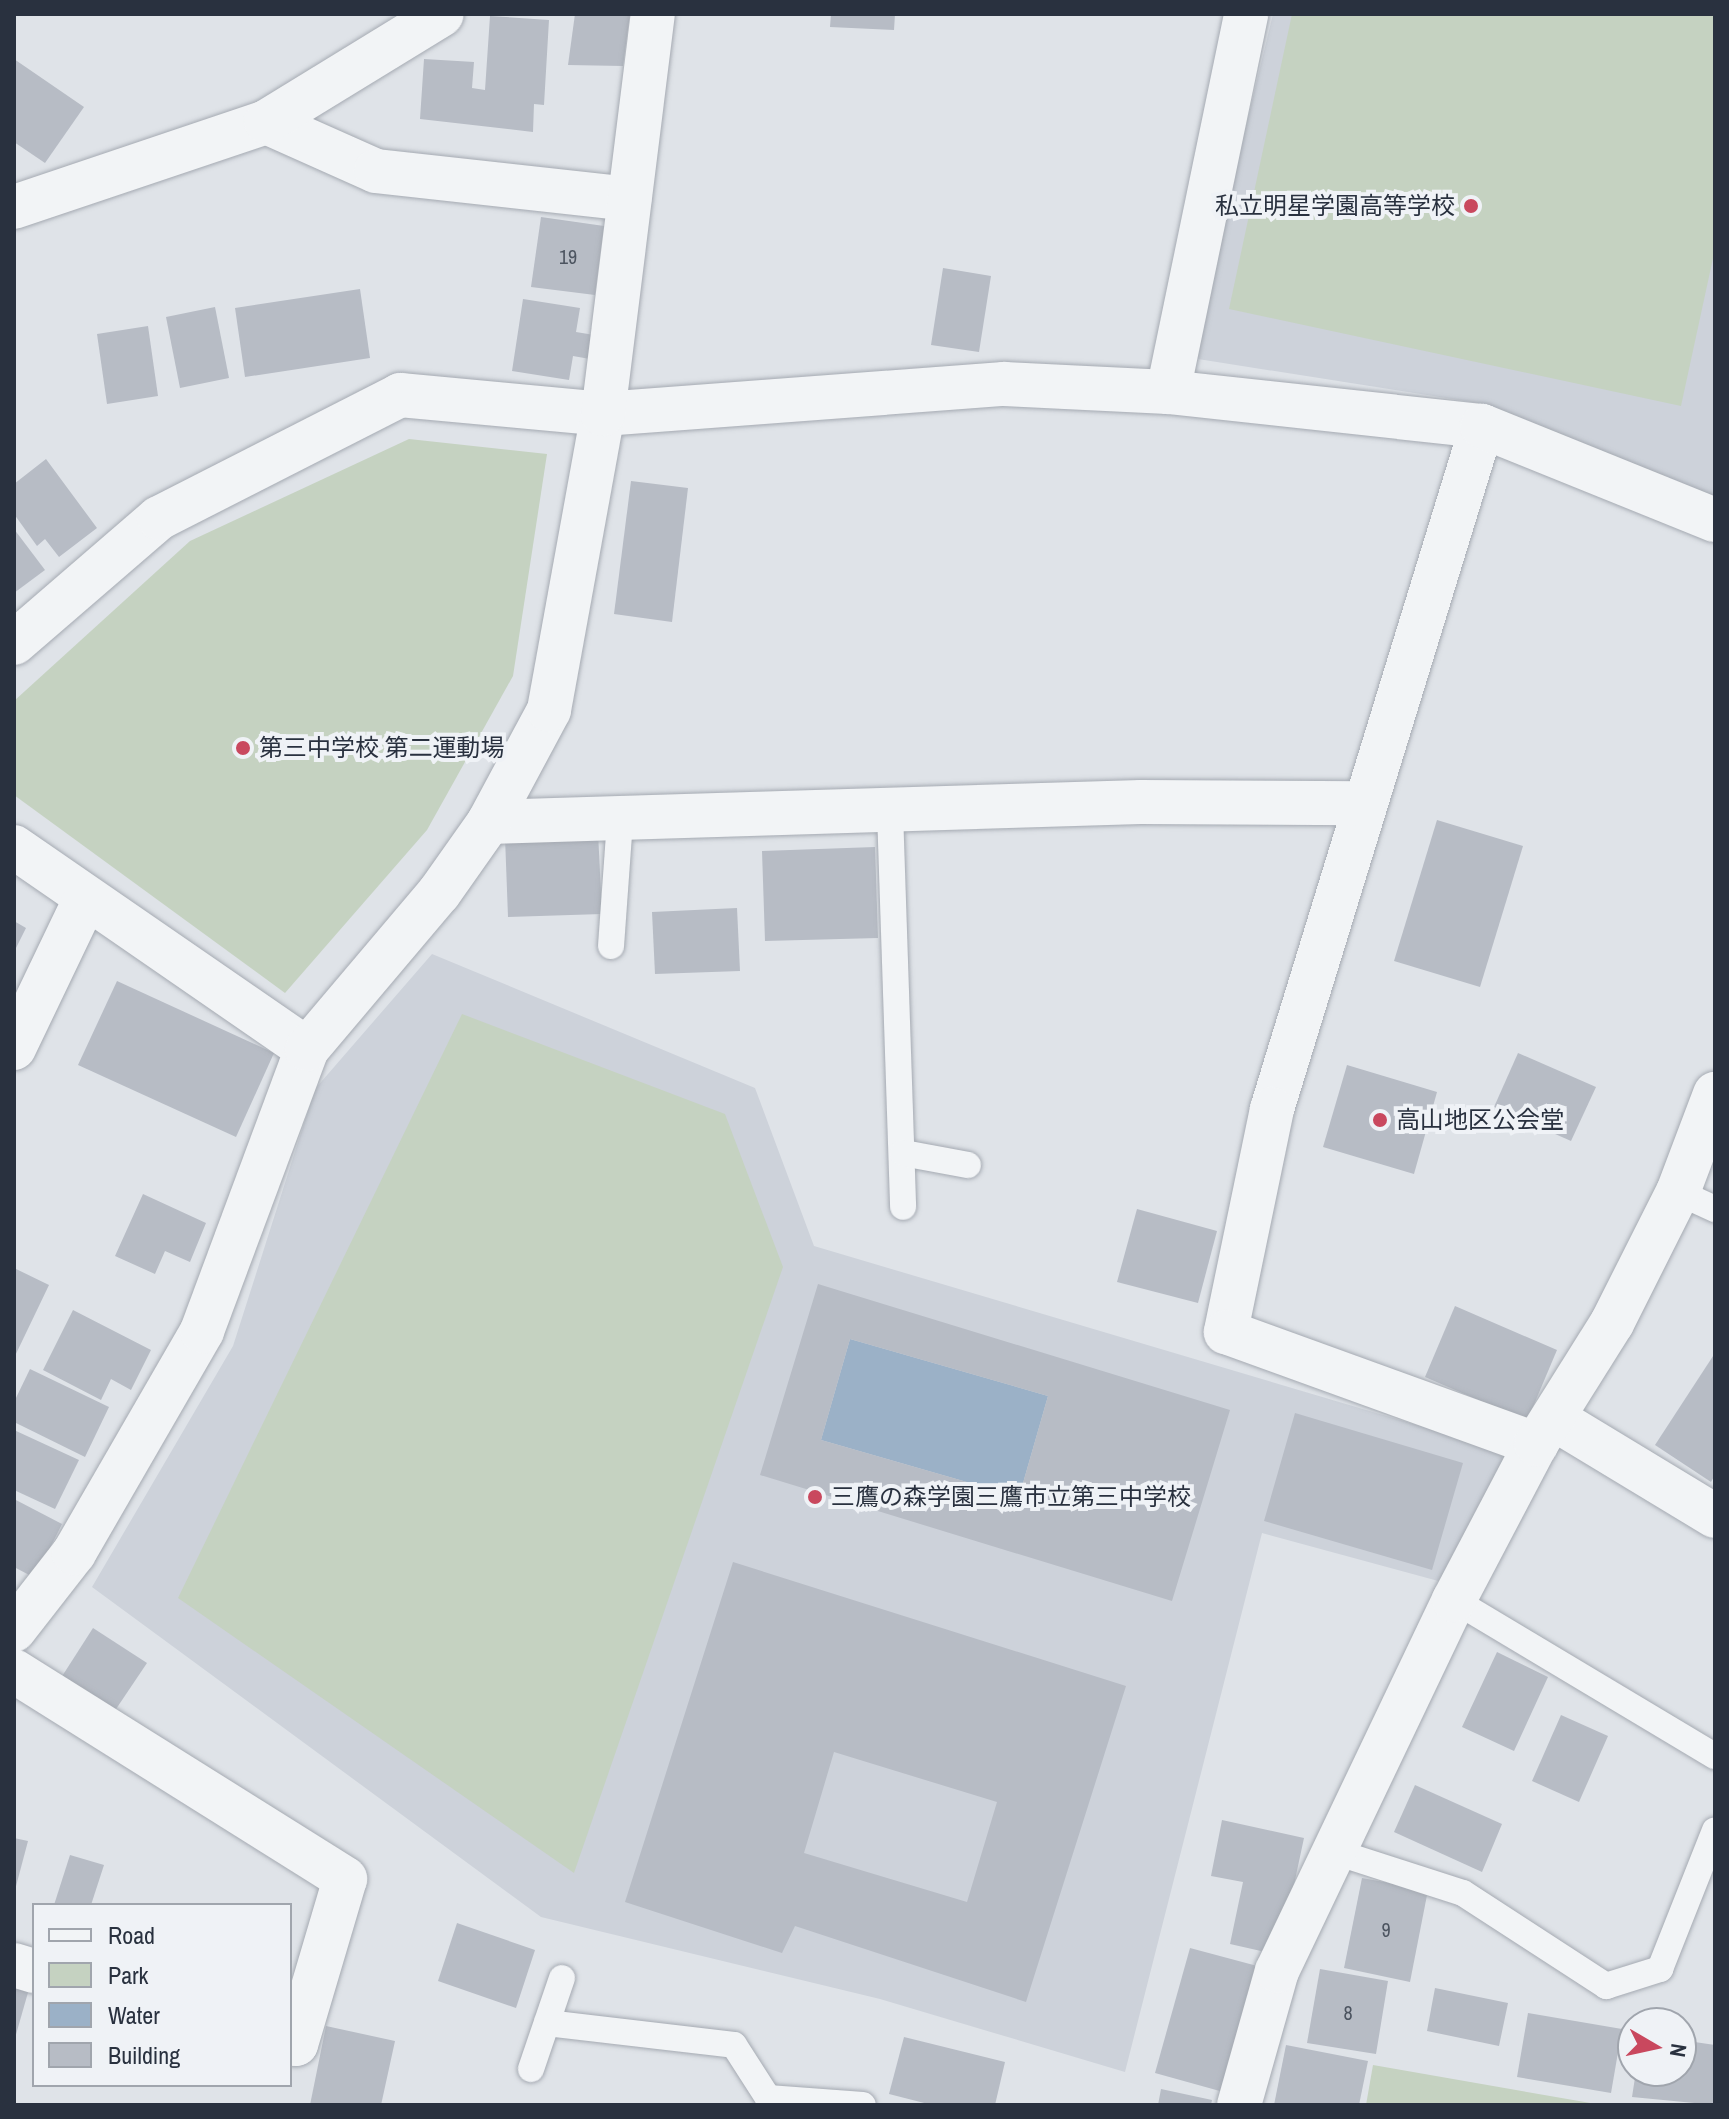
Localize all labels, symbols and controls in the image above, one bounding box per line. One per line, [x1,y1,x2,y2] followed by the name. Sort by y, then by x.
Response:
[1215,192,1455,220] place label: 私立明星学園高等学校
[1462,197,1480,215] marker: 私立明星学園高等学校
[559,244,577,268] house number: 19
[259,734,504,762] place label: 第三中学校 第二運動場
[234,739,252,757] marker: 第三中学校 第二運動場
[1396,1106,1564,1134] place label: 高山地区公会堂
[1371,1111,1389,1129] marker: 高山地区公会堂
[831,1483,1191,1511] place label: 三鷹の森学園三鷹市立第三中学校
[806,1488,824,1506] marker: 三鷹の森学園三鷹市立第三中学校
[32,1903,292,2087] legend
[1381,1917,1391,1941] house number: 9
[108,1919,155,1951] text: Road
[108,1959,148,1991] text: Park
[108,1999,160,2031] text: Water
[1343,2000,1353,2024] house number: 8
[1617,2007,1697,2087] north arrow
[108,2039,180,2071] text: Building
[1663,2042,1695,2059] text: N

